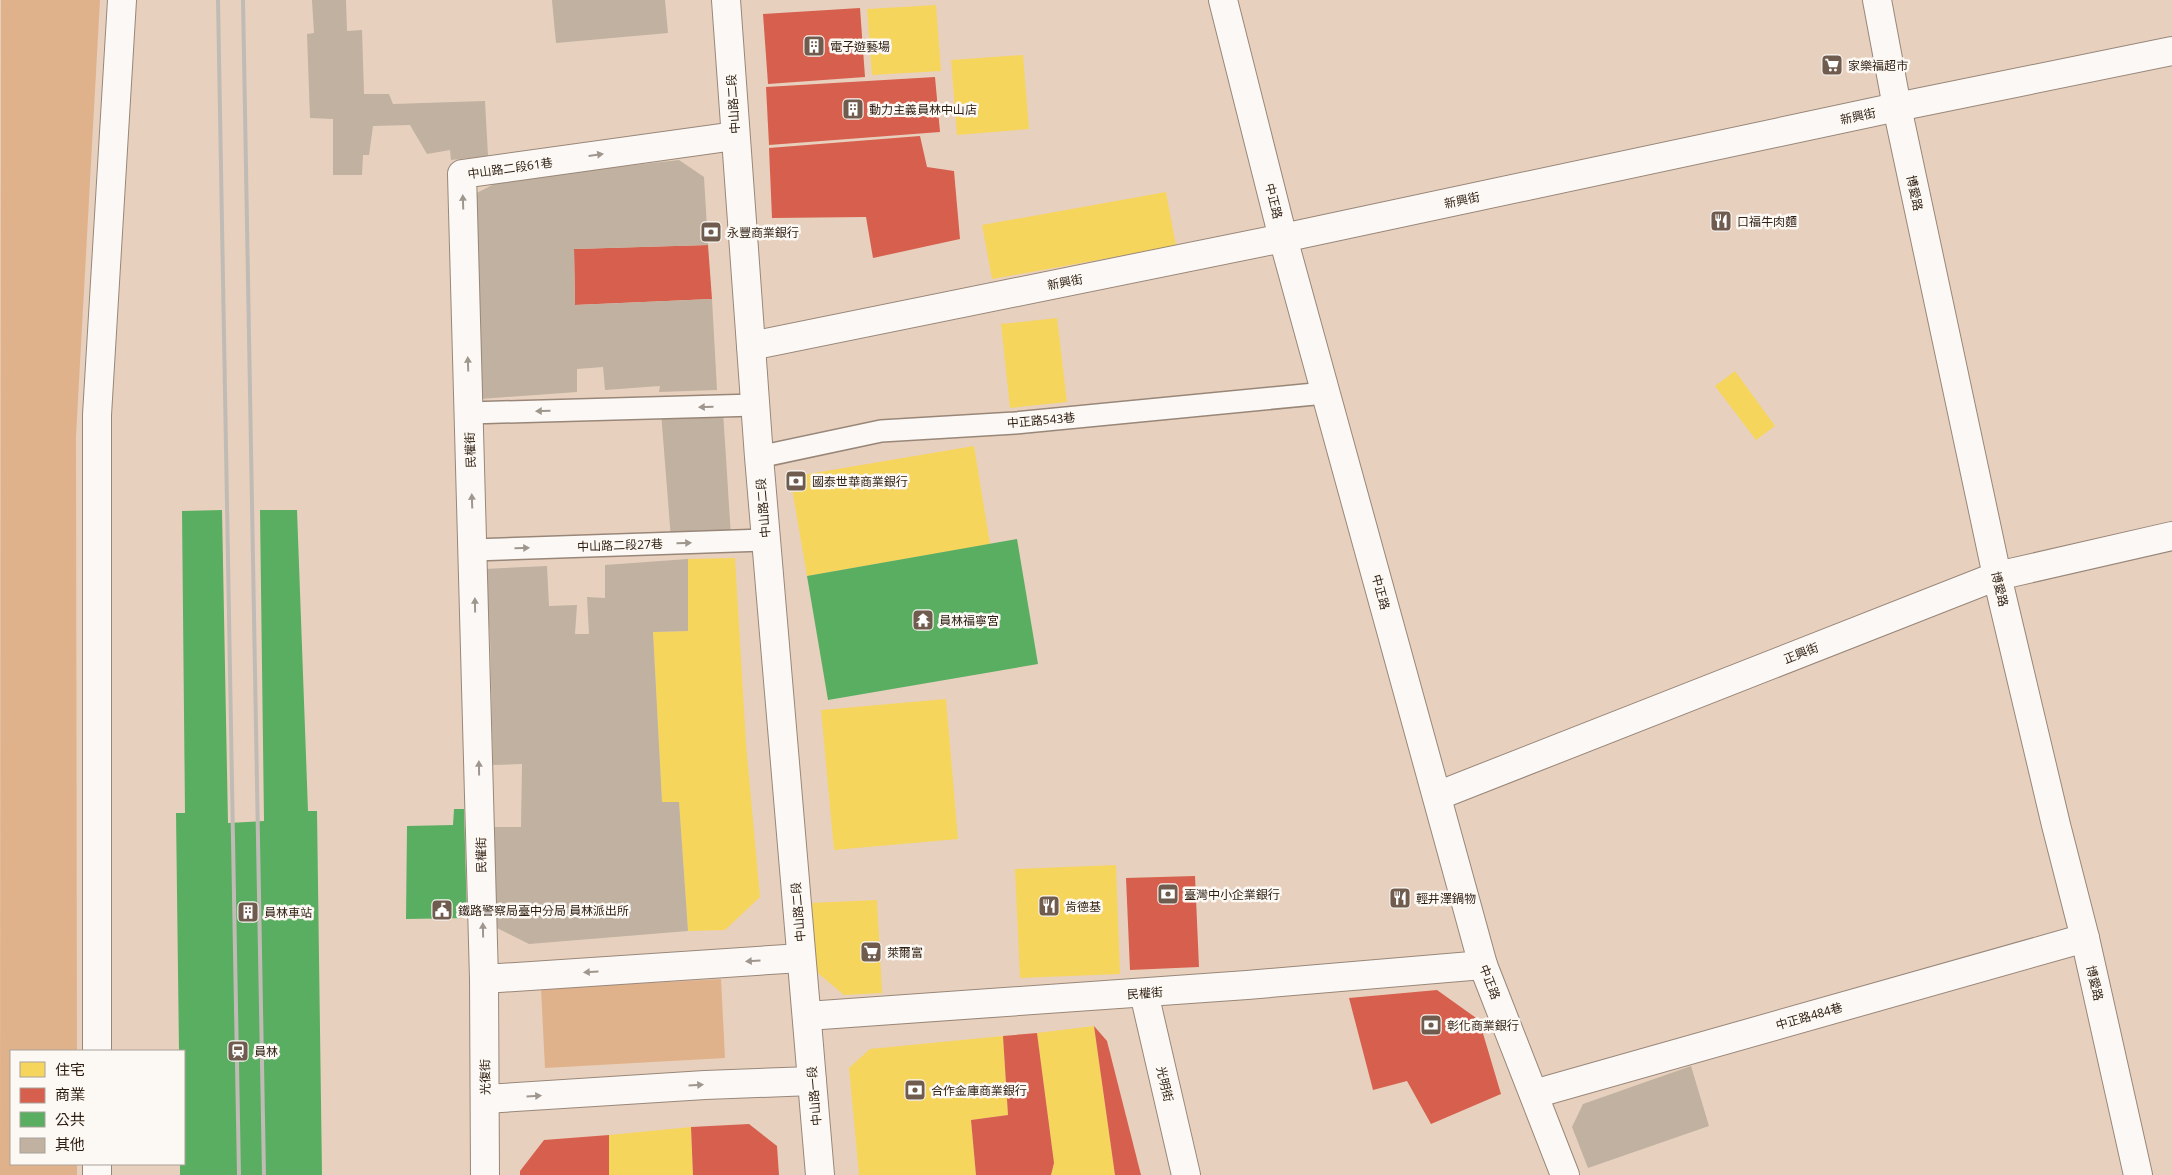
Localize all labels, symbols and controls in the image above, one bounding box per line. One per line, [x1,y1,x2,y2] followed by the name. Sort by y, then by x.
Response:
[802,34,826,58] building icon: 電子遊藝場
[830,38,890,55] place label: 電子遊藝場
[1820,53,1844,77] supermarket icon: 家樂福超市
[1848,57,1908,74] place label: 家樂福超市
[722,73,744,135] street label: 中山路二段
[841,97,865,121] building icon: 動力主義員林中山店
[869,101,977,118] place label: 動力主義員林中山店
[1839,104,1877,128] street label: 新興街
[588,151,604,159] one-way arrow
[466,154,554,182] street label: 中山路二段61巷
[1903,174,1927,212] street label: 博愛路
[1261,181,1287,221] street label: 中正路
[1443,188,1481,212] street label: 新興街
[459,193,467,209] one-way arrow
[1709,209,1733,233] restaurant icon: 口福牛肉麵
[1737,213,1797,230] place label: 口福牛肉麵
[699,220,723,244] bank icon: 永豐商業銀行
[727,224,799,241] place label: 永豐商業銀行
[1046,270,1084,294] street label: 新興街
[463,356,471,372] one-way arrow
[698,403,714,411] one-way arrow
[535,407,551,415] one-way arrow
[1006,409,1076,431] street label: 中正路543巷
[461,432,479,468] street label: 民權街
[784,469,808,493] bank icon: 國泰世華商業銀行
[812,473,908,490] place label: 國泰世華商業銀行
[752,477,774,539] street label: 中山路二段
[467,493,475,509] one-way arrow
[577,535,663,555] street label: 中山路二段27巷
[677,539,693,547] one-way arrow
[514,544,530,552] one-way arrow
[1988,570,2012,608] street label: 博愛路
[1368,572,1394,612] street label: 中正路
[471,597,479,613] one-way arrow
[911,608,935,632] temple icon: 員林福寧宮
[939,612,999,629] place label: 員林福寧宮
[1781,639,1821,667] street label: 正興街
[475,759,483,775] one-way arrow
[472,837,490,873] street label: 民權街
[787,881,809,943] street label: 中山路二段
[1156,882,1180,906] bank icon: 臺灣中小企業銀行
[1184,886,1280,903] place label: 臺灣中小企業銀行
[1388,886,1412,910] restaurant icon: 輕井澤鍋物
[1416,890,1476,907] place label: 輕井澤鍋物
[1037,894,1061,918] restaurant icon: 肯德基
[430,898,454,922] public building icon: 鐵路警察局臺中分局 員林派出所
[1065,898,1101,915] place label: 肯德基
[236,900,260,924] building icon: 員林車站
[458,902,629,919] place label: 鐵路警察局臺中分局 員林派出所
[264,904,312,921] place label: 員林車站
[479,922,487,938] one-way arrow
[859,940,883,964] supermarket icon: 萊爾富
[887,944,923,961] place label: 萊爾富
[744,957,760,965] one-way arrow
[1476,962,1504,1002] street label: 中正路
[2083,964,2107,1002] street label: 博愛路
[582,968,598,976] one-way arrow
[1126,983,1164,1003] street label: 民權街
[1774,998,1844,1034] street label: 中正路484巷
[1419,1013,1443,1037] bank icon: 彰化商業銀行
[1447,1017,1519,1034] place label: 彰化商業銀行
[226,1039,250,1063] station icon: 員林
[254,1043,278,1060] place label: 員林
[10,1050,185,1165] legend
[55,1059,85,1079] text: 住宅
[476,1059,494,1095] street label: 光復街
[803,1065,825,1127] street label: 中山路一段
[1153,1065,1177,1103] street label: 光明街
[903,1078,927,1102] bank icon: 合作金庫商業銀行
[688,1081,704,1089] one-way arrow
[931,1082,1027,1099] place label: 合作金庫商業銀行
[55,1084,85,1104] text: 商業
[526,1091,542,1099] one-way arrow
[55,1109,85,1129] text: 公共
[55,1134,85,1154] text: 其他

